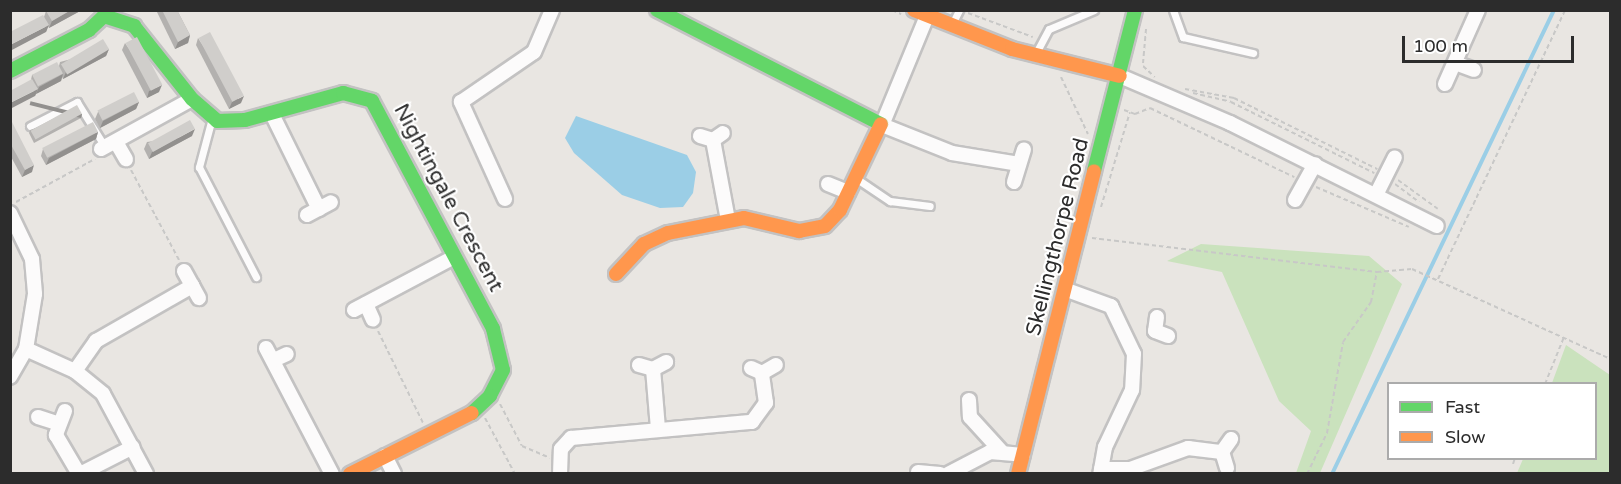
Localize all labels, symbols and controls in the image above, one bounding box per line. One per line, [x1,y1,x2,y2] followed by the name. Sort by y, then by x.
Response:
[1405,24,1578,62] scale bar
[1413,35,1468,57] text: 100 m
[388,100,508,296] street label: Nightingale Crescent
[1021,136,1095,338] street label: Skellingthorpe Road
[1387,382,1597,460] legend
[1445,396,1480,418] text: Fast
[1445,426,1486,448] text: Slow

